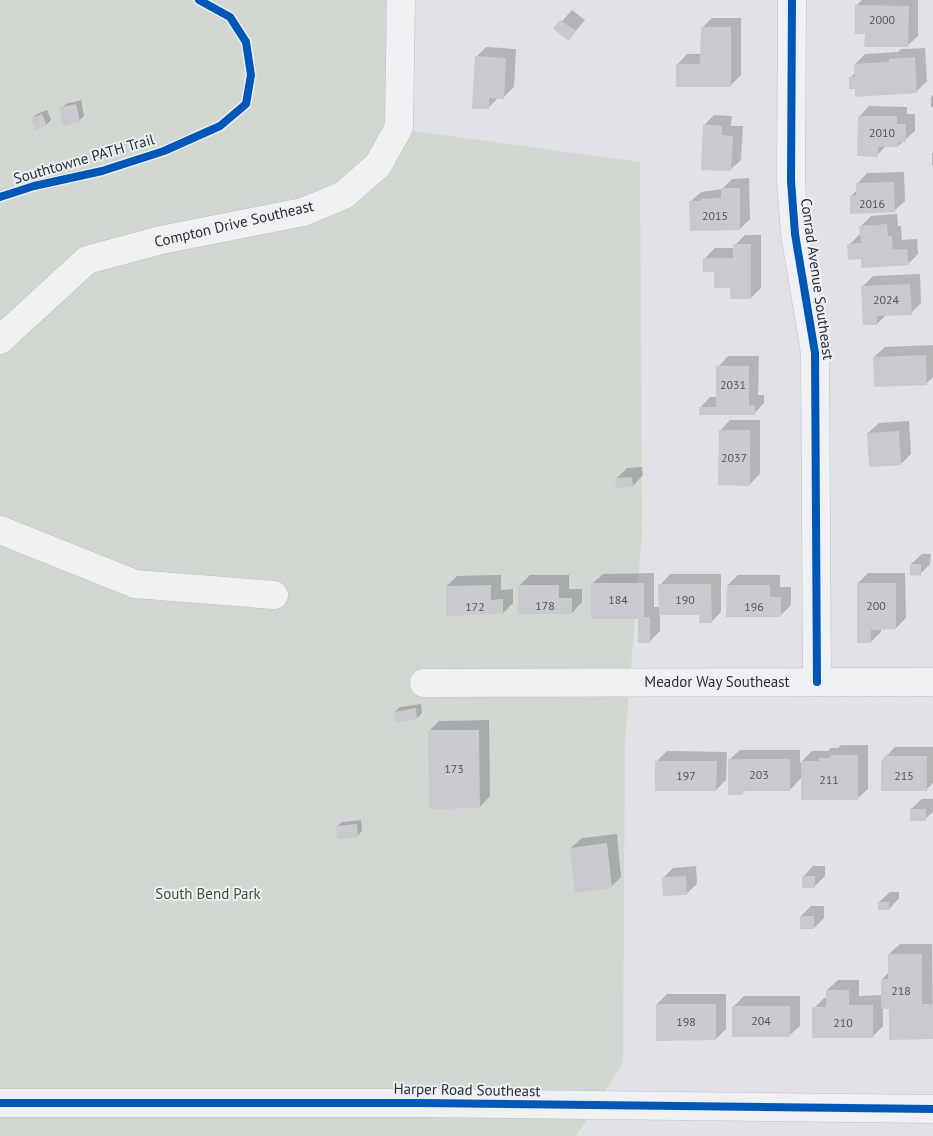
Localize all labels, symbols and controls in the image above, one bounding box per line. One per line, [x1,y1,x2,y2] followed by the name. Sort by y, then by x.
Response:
[869,12,896,27] house number: 2000
[869,125,896,140] house number: 2010
[11,129,157,188] street label: Southtowne PATH Trail
[152,196,315,251] street label: Compton Drive Southeast
[859,196,885,211] house number: 2016
[797,197,838,361] street label: Conrad Avenue Southeast
[702,208,728,223] house number: 2015
[873,292,900,307] house number: 2024
[720,377,746,392] house number: 2031
[721,450,747,465] house number: 2037
[608,592,628,607] house number: 184
[675,592,695,607] house number: 190
[535,598,555,613] house number: 178
[866,598,886,613] house number: 200
[465,599,485,614] house number: 172
[744,599,764,614] house number: 196
[644,672,790,691] street label: Meador Way Southeast
[444,761,464,776] house number: 173
[749,767,769,782] house number: 203
[676,768,696,783] house number: 197
[894,768,914,783] house number: 215
[819,772,839,787] house number: 211
[155,884,262,903] park label: South Bend Park
[891,983,911,998] house number: 218
[751,1013,771,1028] house number: 204
[676,1014,696,1029] house number: 198
[833,1015,853,1030] house number: 210
[393,1079,541,1100] street label: Harper Road Southeast

